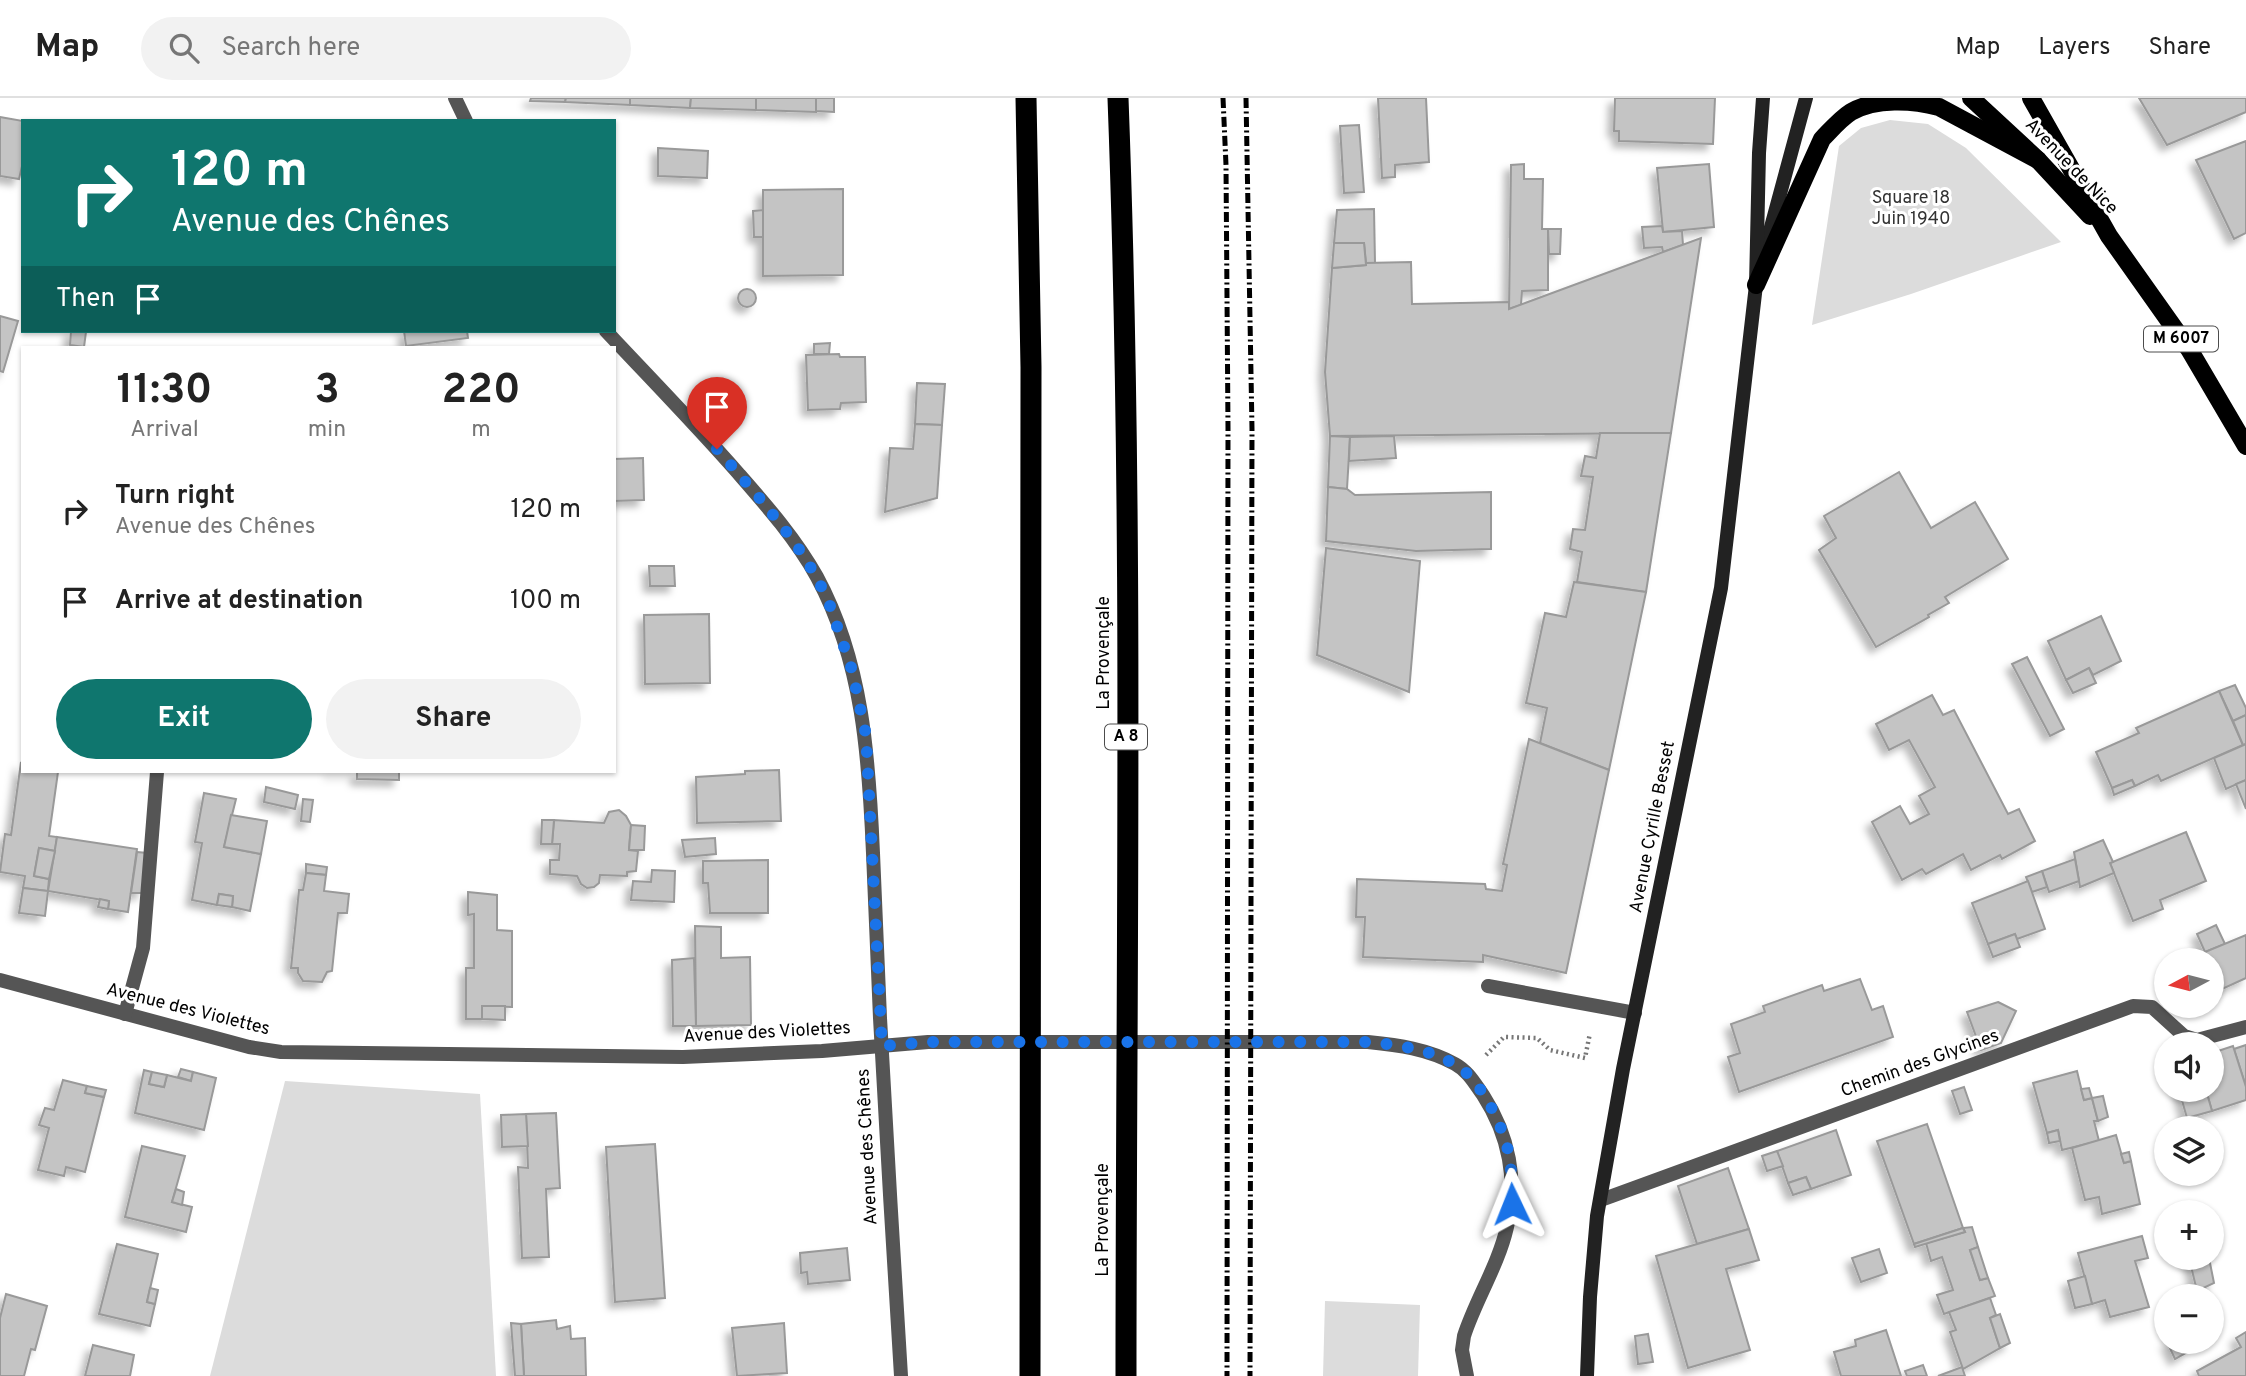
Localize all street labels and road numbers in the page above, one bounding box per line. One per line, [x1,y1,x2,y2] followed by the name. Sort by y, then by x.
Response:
[2019,114,2123,220] street label: Avenue de Nice
[2144,327,2218,352] road number: M 6007
[1093,596,1116,710] street label: La Provençale
[1105,724,1147,750] road number: A 8
[1625,739,1681,915] street label: Avenue Cyrille Besset
[104,979,272,1041] street label: Avenue des Violettes
[683,1017,851,1049] street label: Avenue des Violettes
[1838,1025,2002,1103] street label: Chemin des Glycines
[852,1068,884,1226] street label: Avenue des Chênes
[1092,1163,1115,1277] street label: La Provençale

